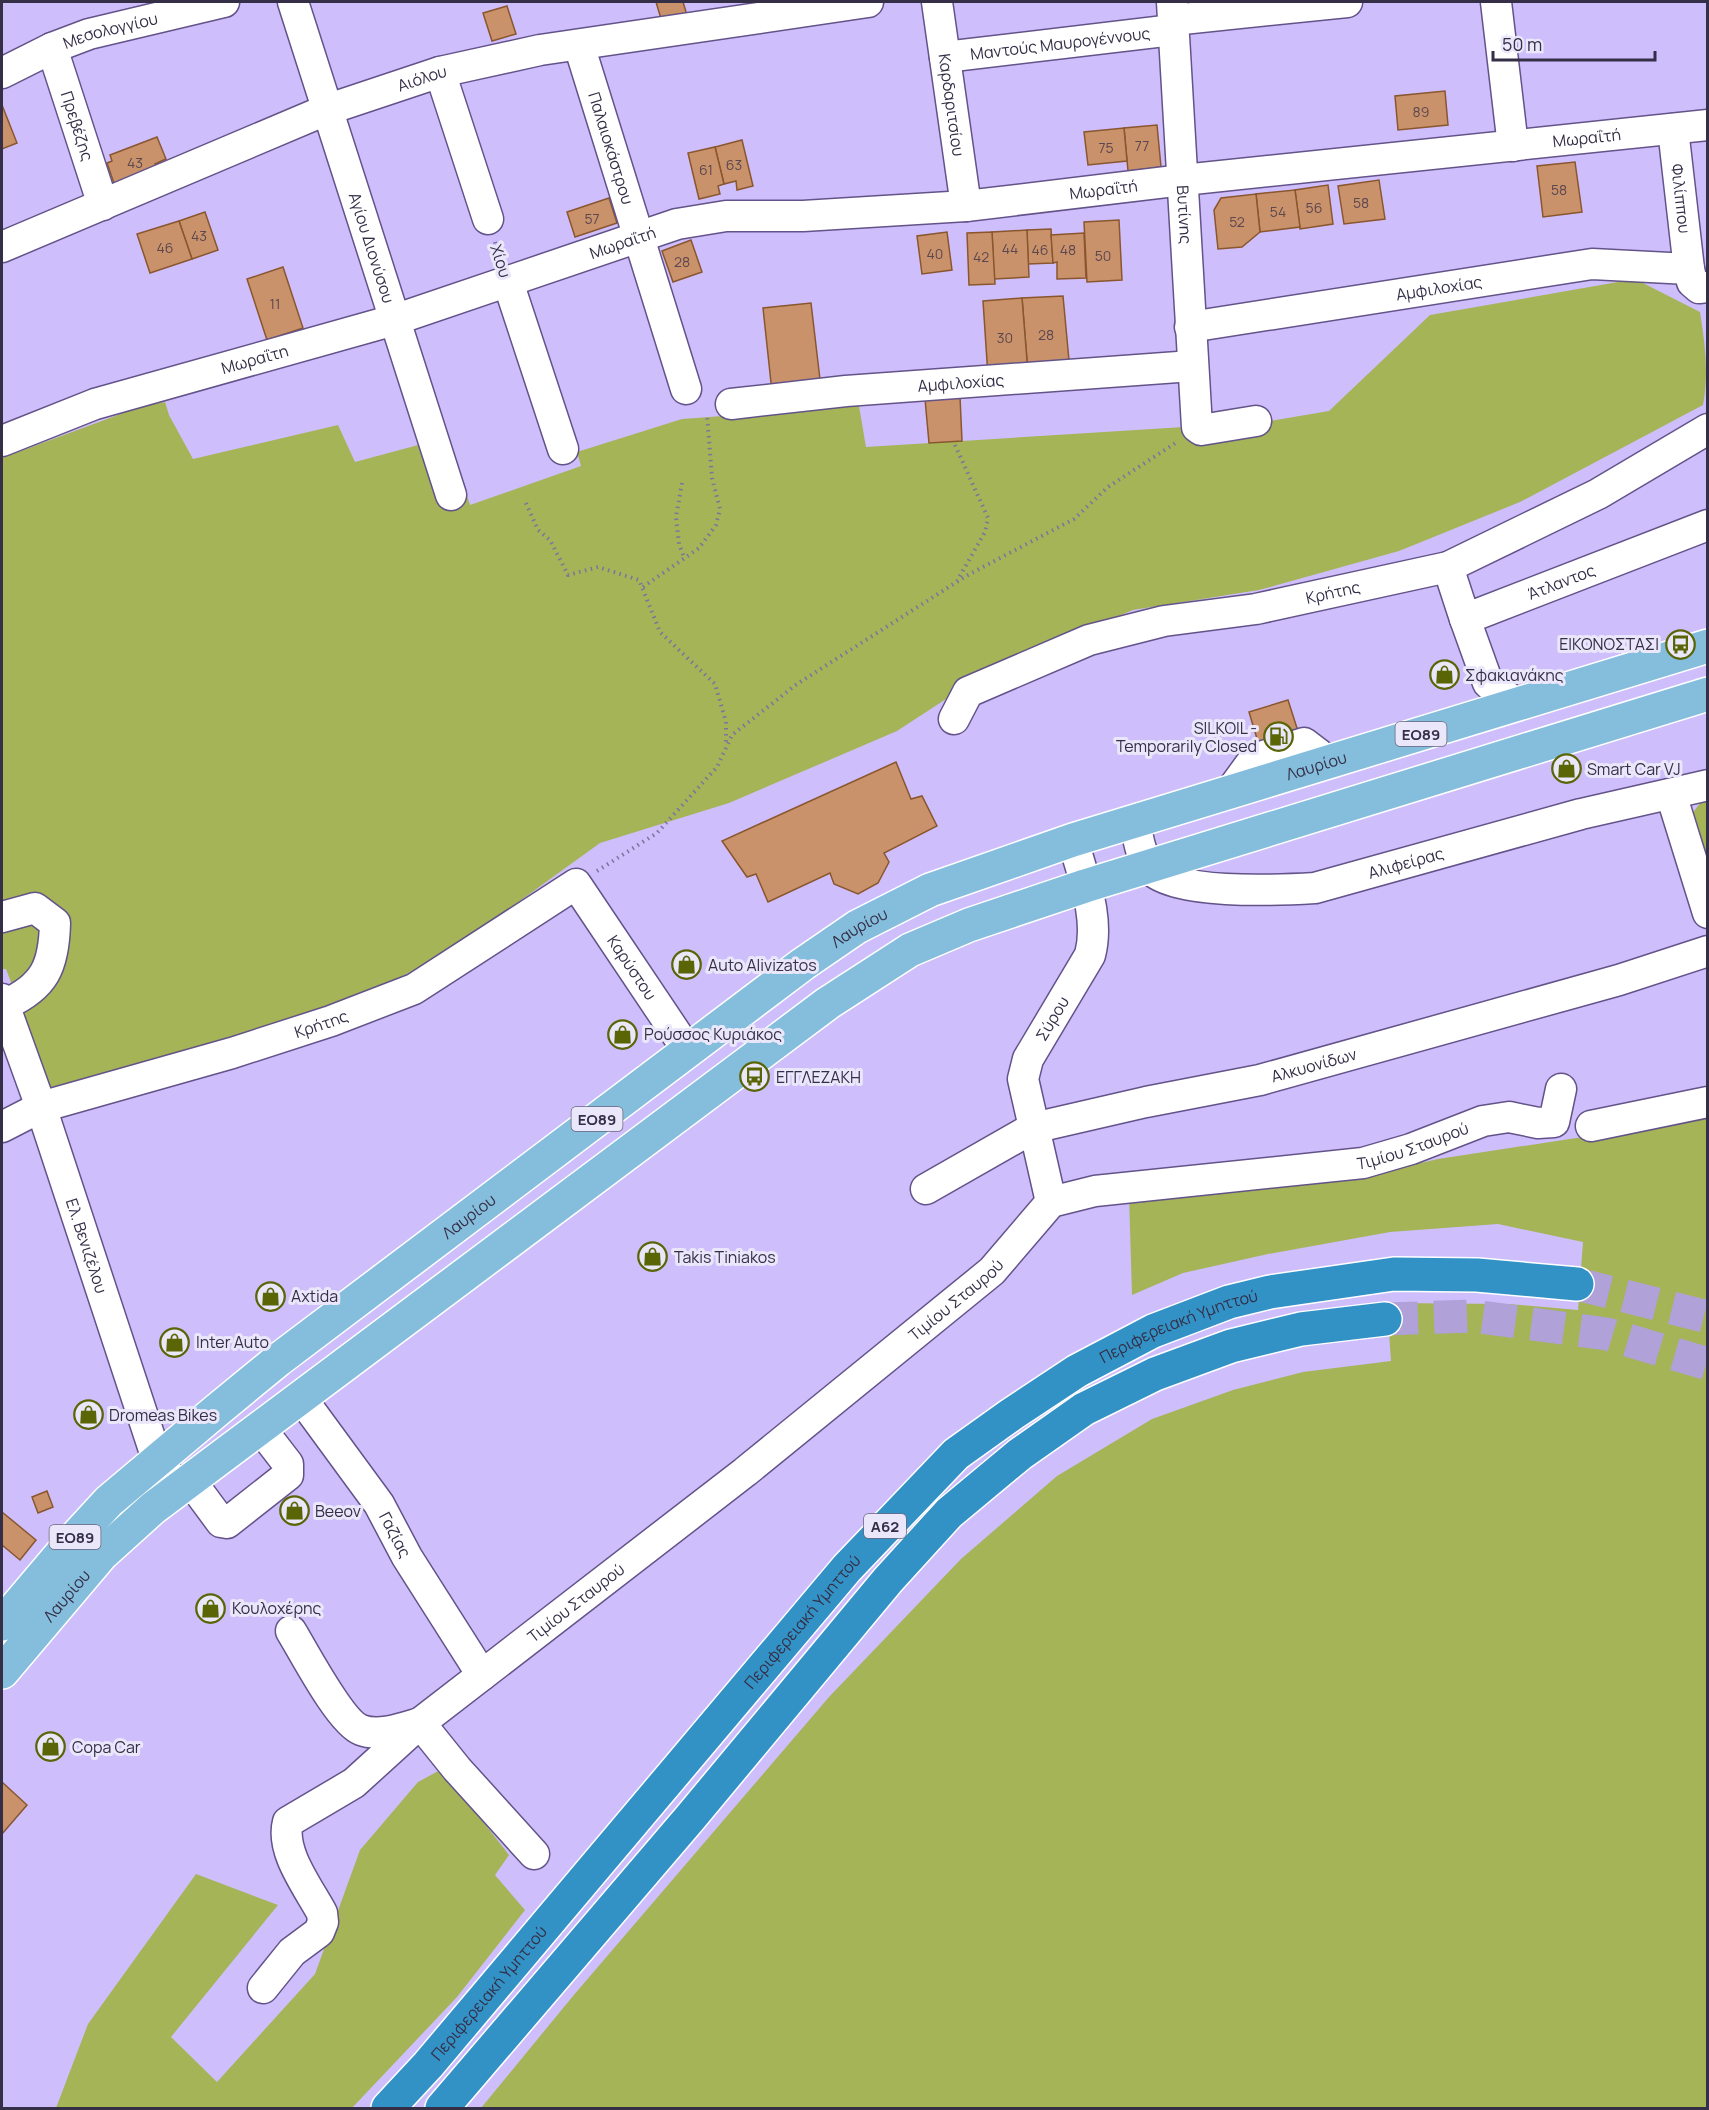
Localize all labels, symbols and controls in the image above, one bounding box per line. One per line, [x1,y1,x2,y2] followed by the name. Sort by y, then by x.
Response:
[60,7,160,54] street label: Μεσολογγίου
[969,22,1152,65] street label: Μαντούς Μαυρογέννους
[1493,24,1655,62] scale bar
[1502,32,1542,56] text: 50 m
[933,52,970,158] street label: Καρδαριτσίου
[394,60,449,96] street label: Αιόλου
[56,88,99,164] street label: Πρεβέζης
[583,89,639,207] street label: Παλαιοκάστρου
[1413,102,1429,121] house number: 89
[1552,123,1622,152] street label: Μωραΐτή
[1135,136,1149,155] house number: 77
[1098,138,1114,157] house number: 75
[127,153,143,172] house number: 43
[726,155,742,174] house number: 63
[699,160,713,179] house number: 61
[1666,162,1696,235] street label: Φιλίππου
[1068,175,1139,205] street label: Μωραΐτή
[1551,180,1567,199] house number: 58
[1172,185,1197,245] street label: Βυτίνης
[344,189,400,306] street label: Αγίου Διονύσου
[1353,193,1369,212] house number: 58
[1306,198,1322,217] house number: 56
[1270,202,1286,221] house number: 54
[584,209,600,228] house number: 57
[1229,212,1245,231] house number: 52
[587,221,659,264] street label: Μωραΐτή
[191,226,207,245] house number: 43
[157,238,173,257] house number: 46
[1002,239,1018,258] house number: 44
[1032,240,1048,259] house number: 46
[1060,240,1076,259] house number: 48
[485,242,517,280] street label: Χίου
[927,244,943,263] house number: 40
[1095,246,1111,265] house number: 50
[973,247,989,266] house number: 42
[674,252,690,271] house number: 28
[1394,270,1484,306] street label: Αμφιλοχίας
[270,294,280,313] house number: 11
[1038,325,1054,344] house number: 28
[997,328,1013,347] house number: 30
[219,339,291,379] street label: Μωραΐτη
[917,369,1005,397] street label: Αμφιλοχίας
[1524,559,1598,605] street label: Άτλαντος
[1304,576,1362,609] street label: Κρήτης
[1664,628,1696,660] bus stop icon: ΕΙΚΟΝΟΣΤΑΣΙ
[1559,633,1659,655] place label: ΕΙΚΟΝΟΣΤΑΣΙ
[1428,659,1460,691] shop icon: Σφακιανάκης
[1465,664,1564,686] place label: Σφακιανάκης
[1116,717,1257,757] place label: SILKOIL - Temporarily Closed
[1262,721,1294,753] fuel station icon: SILKOIL - Temporarily Closed
[1396,722,1446,746] road number: ΕΟ89
[1283,746,1349,785] street label: Λαυρίου
[1550,753,1582,785] shop icon: Smart Car VJ
[1587,758,1681,780] place label: Smart Car VJ
[1365,842,1446,884] street label: Αλιφείρας
[827,902,891,953] street label: Λαυρίου
[602,931,662,1004] street label: Καρύστου
[671,949,703,981] shop icon: Auto Alivizatos
[708,954,817,976] place label: Auto Alivizatos
[1030,992,1074,1045] street label: Σύρου
[292,1004,351,1043] street label: Κρήτης
[607,1018,639,1050] shop icon: Ρούσσος Κυριάκος
[644,1023,782,1045] place label: Ρούσσος Κυριάκος
[1268,1043,1359,1087] street label: Αλκυονίδων
[739,1061,771,1093] bus stop icon: ΕΓΓΛΕΖΑΚΗ
[776,1066,861,1088] place label: ΕΓΓΛΕΖΑΚΗ
[572,1107,622,1131] road number: ΕΟ89
[1356,1117,1472,1175] street label: Τιμίου Σταυρού
[437,1189,500,1244] street label: Λαυρίου
[61,1195,113,1296] street label: Ελ. Βενιζέλου
[637,1241,669,1273] shop icon: Takis Tiniakos
[674,1246,776,1268] place label: Takis Tiniakos
[904,1254,1008,1346] street label: Τιμίου Σταυρού
[254,1280,286,1312] shop icon: Axtida
[1096,1284,1260,1368] street label: Περιφερειακή Υμηττού
[291,1285,338,1307] place label: Axtida
[159,1326,191,1358] shop icon: Inter Auto
[196,1331,269,1353] place label: Inter Auto
[72,1399,104,1431] shop icon: Dromeas Bikes
[109,1404,217,1426] place label: Dromeas Bikes
[278,1495,310,1527] shop icon: Beeov
[315,1500,361,1522] place label: Beeov
[374,1508,416,1562] street label: Γαζίας
[864,1514,906,1538] road number: Α62
[50,1525,100,1549] road number: ΕΟ89
[739,1550,865,1693] street label: Περιφερειακή Υμηττού
[523,1558,629,1647] street label: Τιμίου Σταυρού
[38,1565,95,1627] street label: Λαυρίου
[195,1592,227,1624] shop icon: Κουλοχέρης
[232,1597,321,1619] place label: Κουλοχέρης
[35,1731,67,1763] shop icon: Copa Car
[72,1736,141,1758] place label: Copa Car
[426,1921,552,2065] street label: Περιφερειακή Υμηττού

